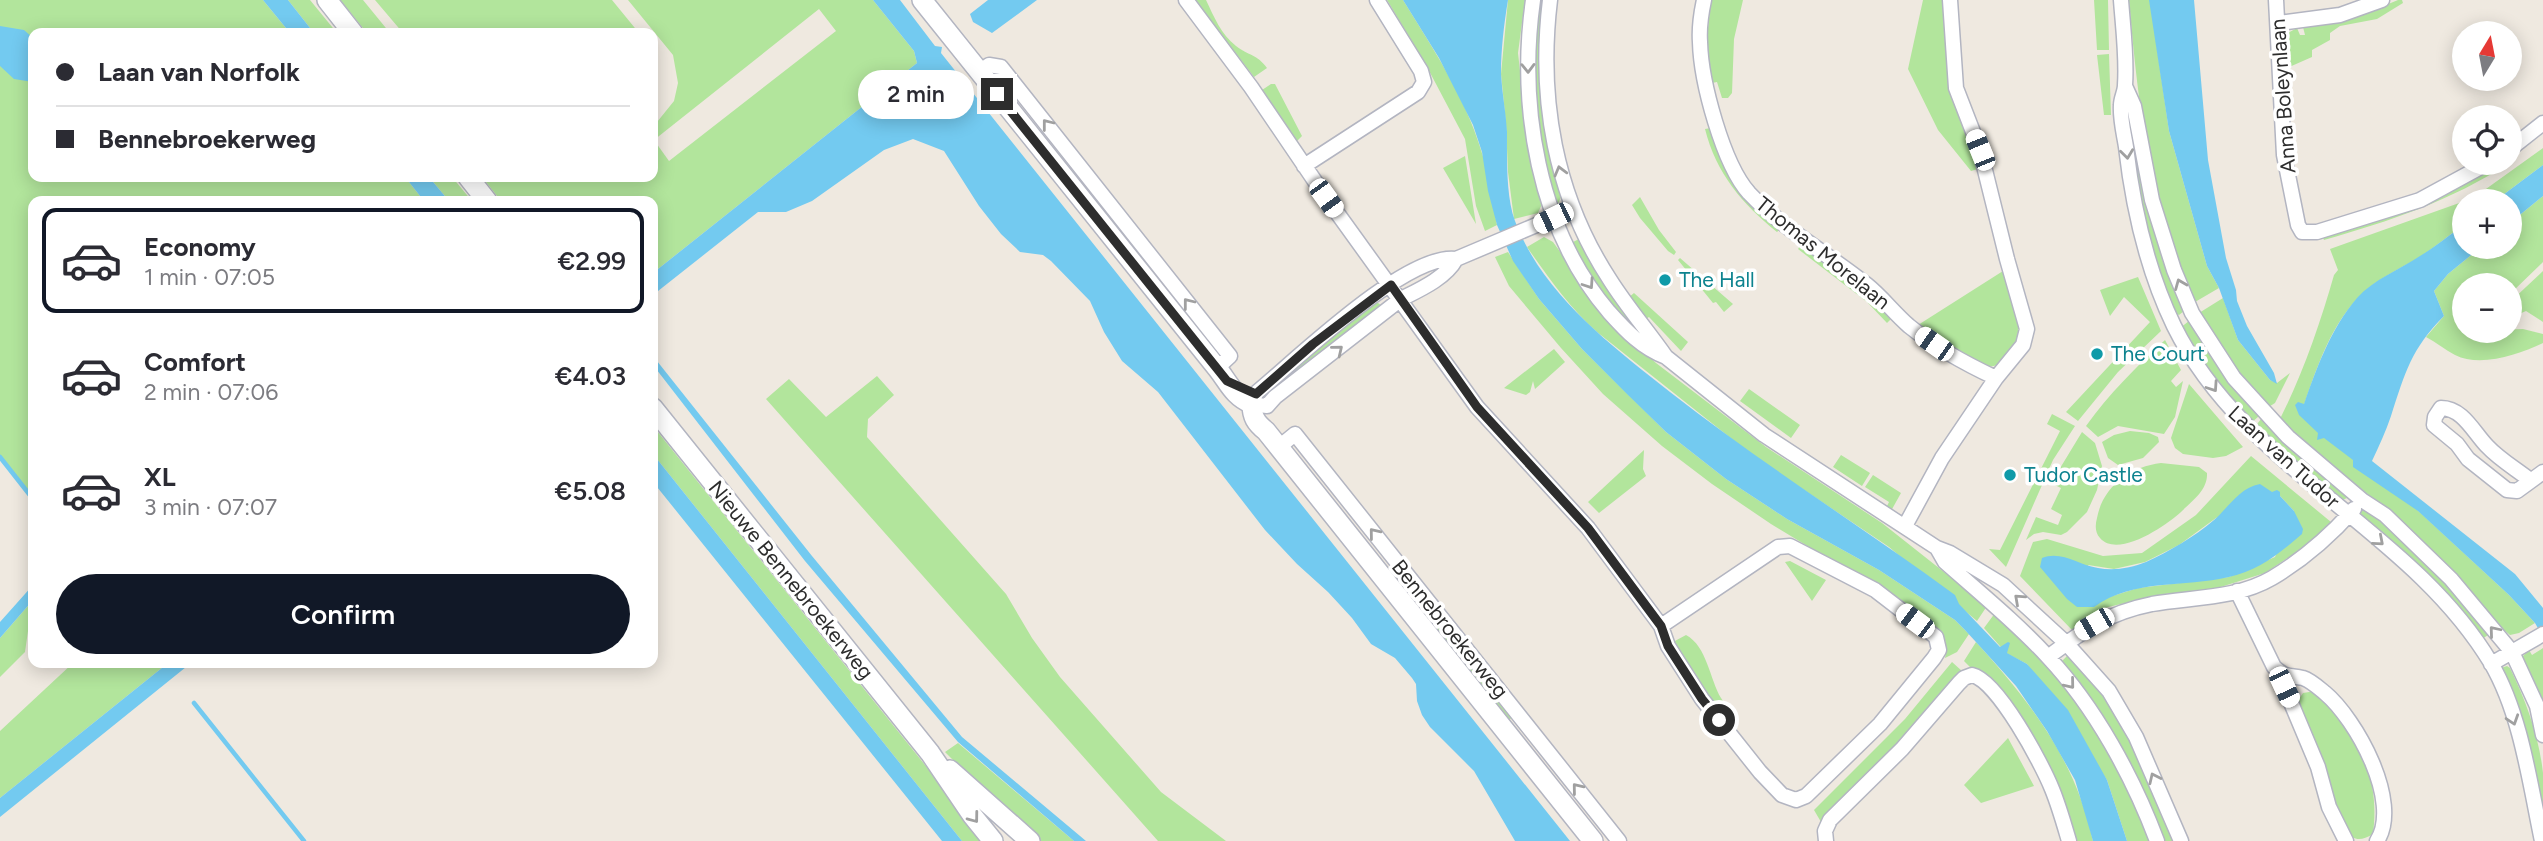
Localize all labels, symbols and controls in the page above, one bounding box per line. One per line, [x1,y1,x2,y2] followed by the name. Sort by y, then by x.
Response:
[2265,18,2300,174] street label: Anna Boleynlaan
[2452,21,2522,91] north arrow
[2452,21,2522,343] map controls
[98,56,300,88] text: Laan van Norfolk
[1521,63,1536,74] one-way arrow
[857,70,972,119] callout: 2 min
[981,78,1013,110] route end
[887,80,945,108] text: 2 min
[2452,105,2522,175] button: locate
[1042,120,1055,132] one-way arrow
[98,123,316,155] text: Bennebroekerweg
[1963,127,1998,173] car
[2119,148,2134,160] one-way arrow
[1554,165,1568,177] one-way arrow
[1306,175,1347,221] car
[2452,189,2522,259] button: +
[1751,191,1895,314] street label: Thomas Morelaan
[1530,199,1577,237] car
[60,229,123,292] icon: car
[144,231,256,263] text: Economy
[558,245,626,277] text: €2.99
[144,263,275,291] text: 1 min · 07:05
[1679,267,1755,292] place label: The Hall
[1657,272,1673,288] marker: The Hall
[2452,273,2522,343] button: −
[1580,276,1593,289] one-way arrow
[2174,279,2188,291] one-way arrow
[1184,298,1196,311] one-way arrow
[1911,323,1958,365] car
[2111,341,2205,366] place label: The Court
[60,344,123,407] icon: car
[144,346,246,378] text: Comfort
[1329,346,1342,358] one-way arrow
[2089,346,2105,362] marker: The Court
[555,360,626,392] text: €4.03
[144,378,278,406] text: 2 min · 07:06
[2205,379,2218,392] one-way arrow
[2223,400,2345,513] street label: Laan van Tudor
[60,459,123,522] icon: car
[144,461,176,493] text: XL
[2024,462,2143,487] place label: Tudor Castle
[2002,467,2018,483] marker: Tudor Castle
[554,475,626,507] text: €5.08
[704,475,879,684] street label: Nieuwe Bennebroekerweg
[144,493,277,521] text: 3 min · 07:07
[1369,529,1382,541] one-way arrow
[2371,533,2384,545] one-way arrow
[1387,554,1514,703] street label: Bennebroekerweg
[56,574,630,654] button: Confirm
[2014,595,2027,608] one-way arrow
[1892,600,1939,642] car
[2071,604,2118,644] car
[2490,626,2502,639] one-way arrow
[2266,664,2303,710] car
[2061,676,2074,688] one-way arrow
[1703,704,1735,736] route start
[2505,714,2520,726] one-way arrow
[2149,773,2163,785] one-way arrow
[1572,783,1585,795] one-way arrow
[966,810,979,823] one-way arrow

